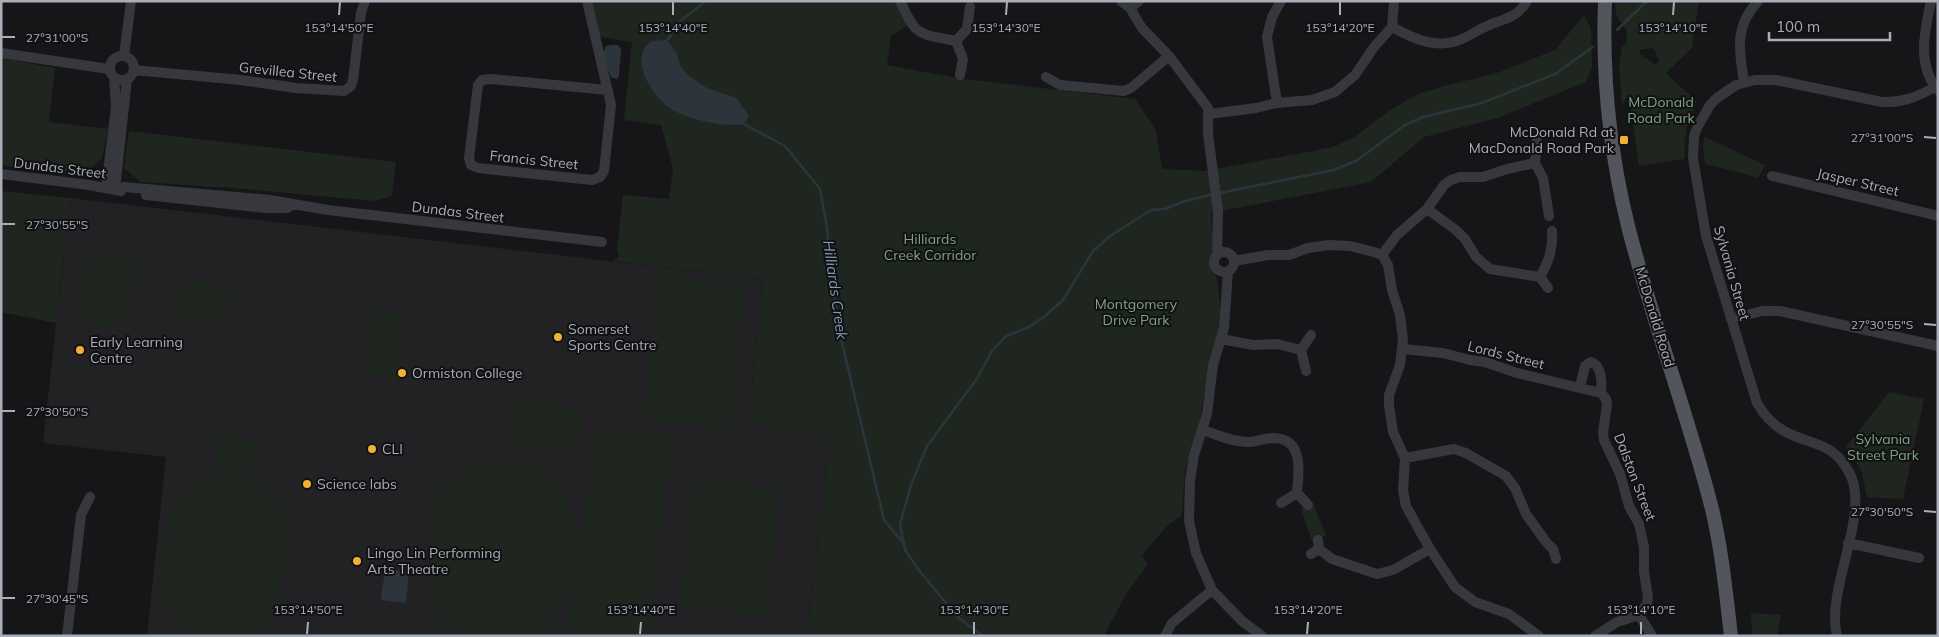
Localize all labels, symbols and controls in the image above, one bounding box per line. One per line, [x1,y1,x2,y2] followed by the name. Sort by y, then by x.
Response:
[1769,10,1890,42] scale bar
[1776,17,1820,36] text: 100 m
[304,20,374,35] text: 153°14'50"E
[638,20,708,35] text: 153°14'40"E
[971,20,1041,35] text: 153°14'30"E
[1305,20,1375,35] text: 153°14'20"E
[1638,20,1708,35] text: 153°14'10"E
[26,30,88,45] text: 27°31'00"S
[238,58,338,86] street label: Grevillea Street
[1627,93,1696,127] park label: McDonald Road Park
[1469,123,1615,157] place label: McDonald Rd at MacDonald Road Park
[1851,130,1913,145] text: 27°31'00"S
[1618,134,1630,146] marker: McDonald Rd at MacDonald Road Park
[489,146,579,174] street label: Francis Street
[13,153,107,183] street label: Dundas Street
[1815,164,1901,200] street label: Jasper Street
[411,197,505,227] street label: Dundas Street
[26,217,88,232] text: 27°30'55"S
[1710,224,1754,322] street label: Sylvania Street
[884,230,977,264] park label: Hilliards Creek Corridor
[819,239,852,342] water label: Hilliards Creek
[1631,265,1679,369] street label: McDonald Road
[1095,295,1178,329] park label: Montgomery Drive Park
[1851,317,1913,332] text: 27°30'55"S
[568,320,656,354] place label: Somerset Sports Centre
[552,331,564,343] marker: Somerset Sports Centre
[90,333,183,367] place label: Early Learning Centre
[1466,337,1546,373] street label: Lords Street
[74,344,86,356] marker: Early Learning Centre
[412,364,523,382] place label: Ormiston College
[396,367,408,379] marker: Ormiston College
[26,404,88,419] text: 27°30'50"S
[1847,430,1920,464] park label: Sylvania Street Park
[1610,431,1660,523] street label: Dalston Street
[382,440,403,458] place label: CLI
[366,443,378,455] marker: CLI
[317,475,397,493] place label: Science labs
[301,478,313,490] marker: Science labs
[1851,504,1913,519] text: 27°30'50"S
[367,544,501,578] place label: Lingo Lin Performing Arts Theatre
[351,555,363,567] marker: Lingo Lin Performing Arts Theatre
[26,591,88,606] text: 27°30'45"S
[273,602,343,617] text: 153°14'50"E
[606,602,676,617] text: 153°14'40"E
[939,602,1009,617] text: 153°14'30"E
[1273,602,1343,617] text: 153°14'20"E
[1606,602,1676,617] text: 153°14'10"E

